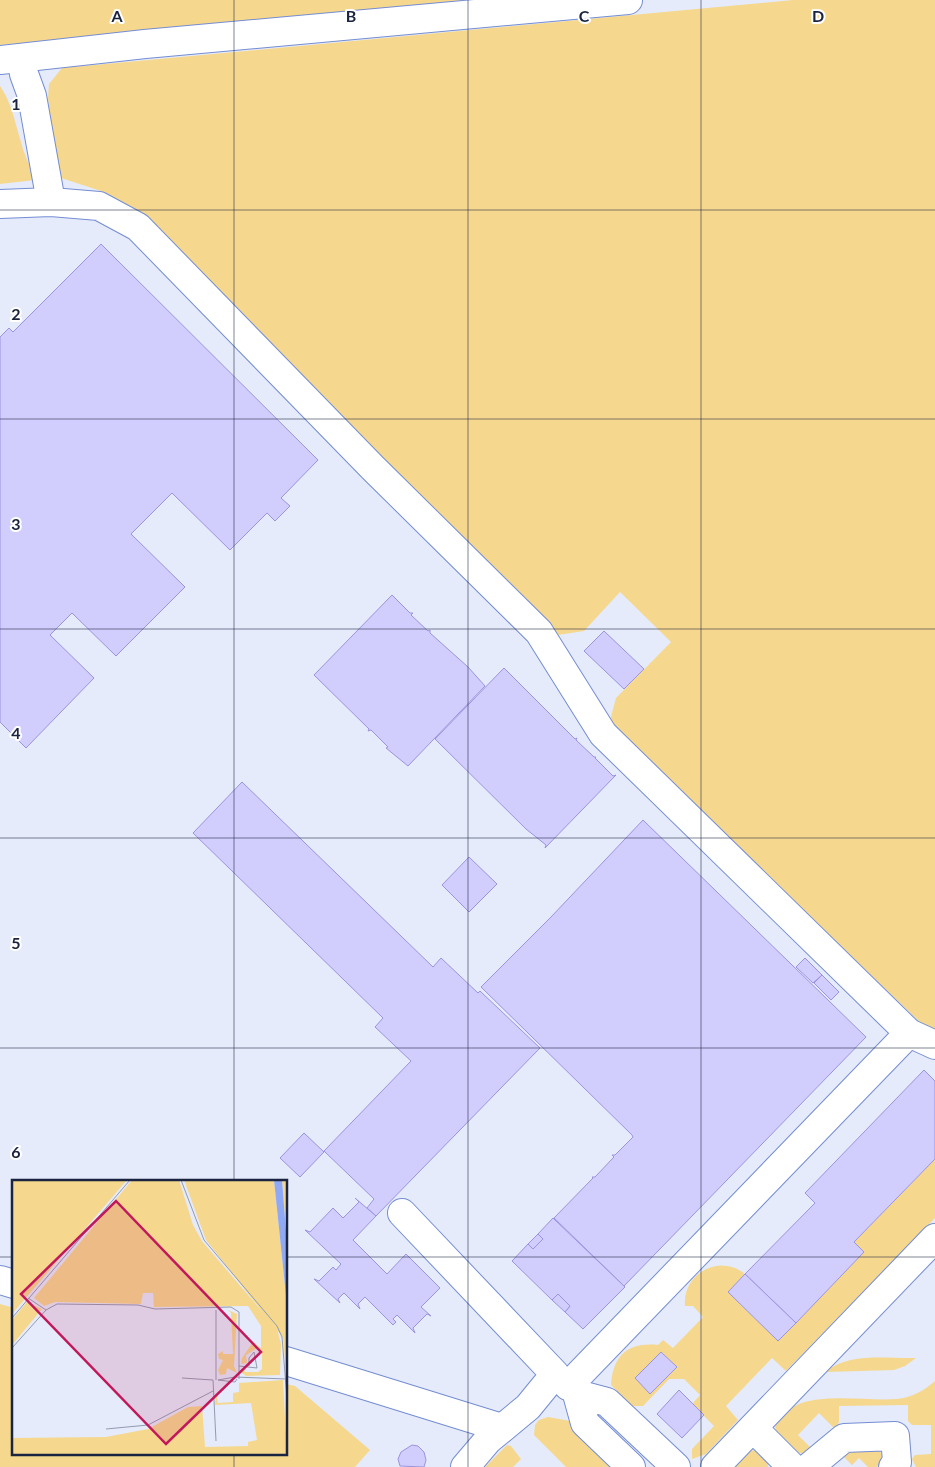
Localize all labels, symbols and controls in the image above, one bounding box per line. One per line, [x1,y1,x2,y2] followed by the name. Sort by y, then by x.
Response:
[110,6,123,25] text: A
[346,6,356,25] text: B
[579,6,590,25] text: C
[812,6,824,25] text: D
[11,94,21,113] text: 1
[11,304,21,323] text: 2
[11,514,21,533] text: 3
[11,723,21,742] text: 4
[11,933,21,952] text: 5
[11,1142,21,1161] text: 6
[12,1180,288,1454] inset map

